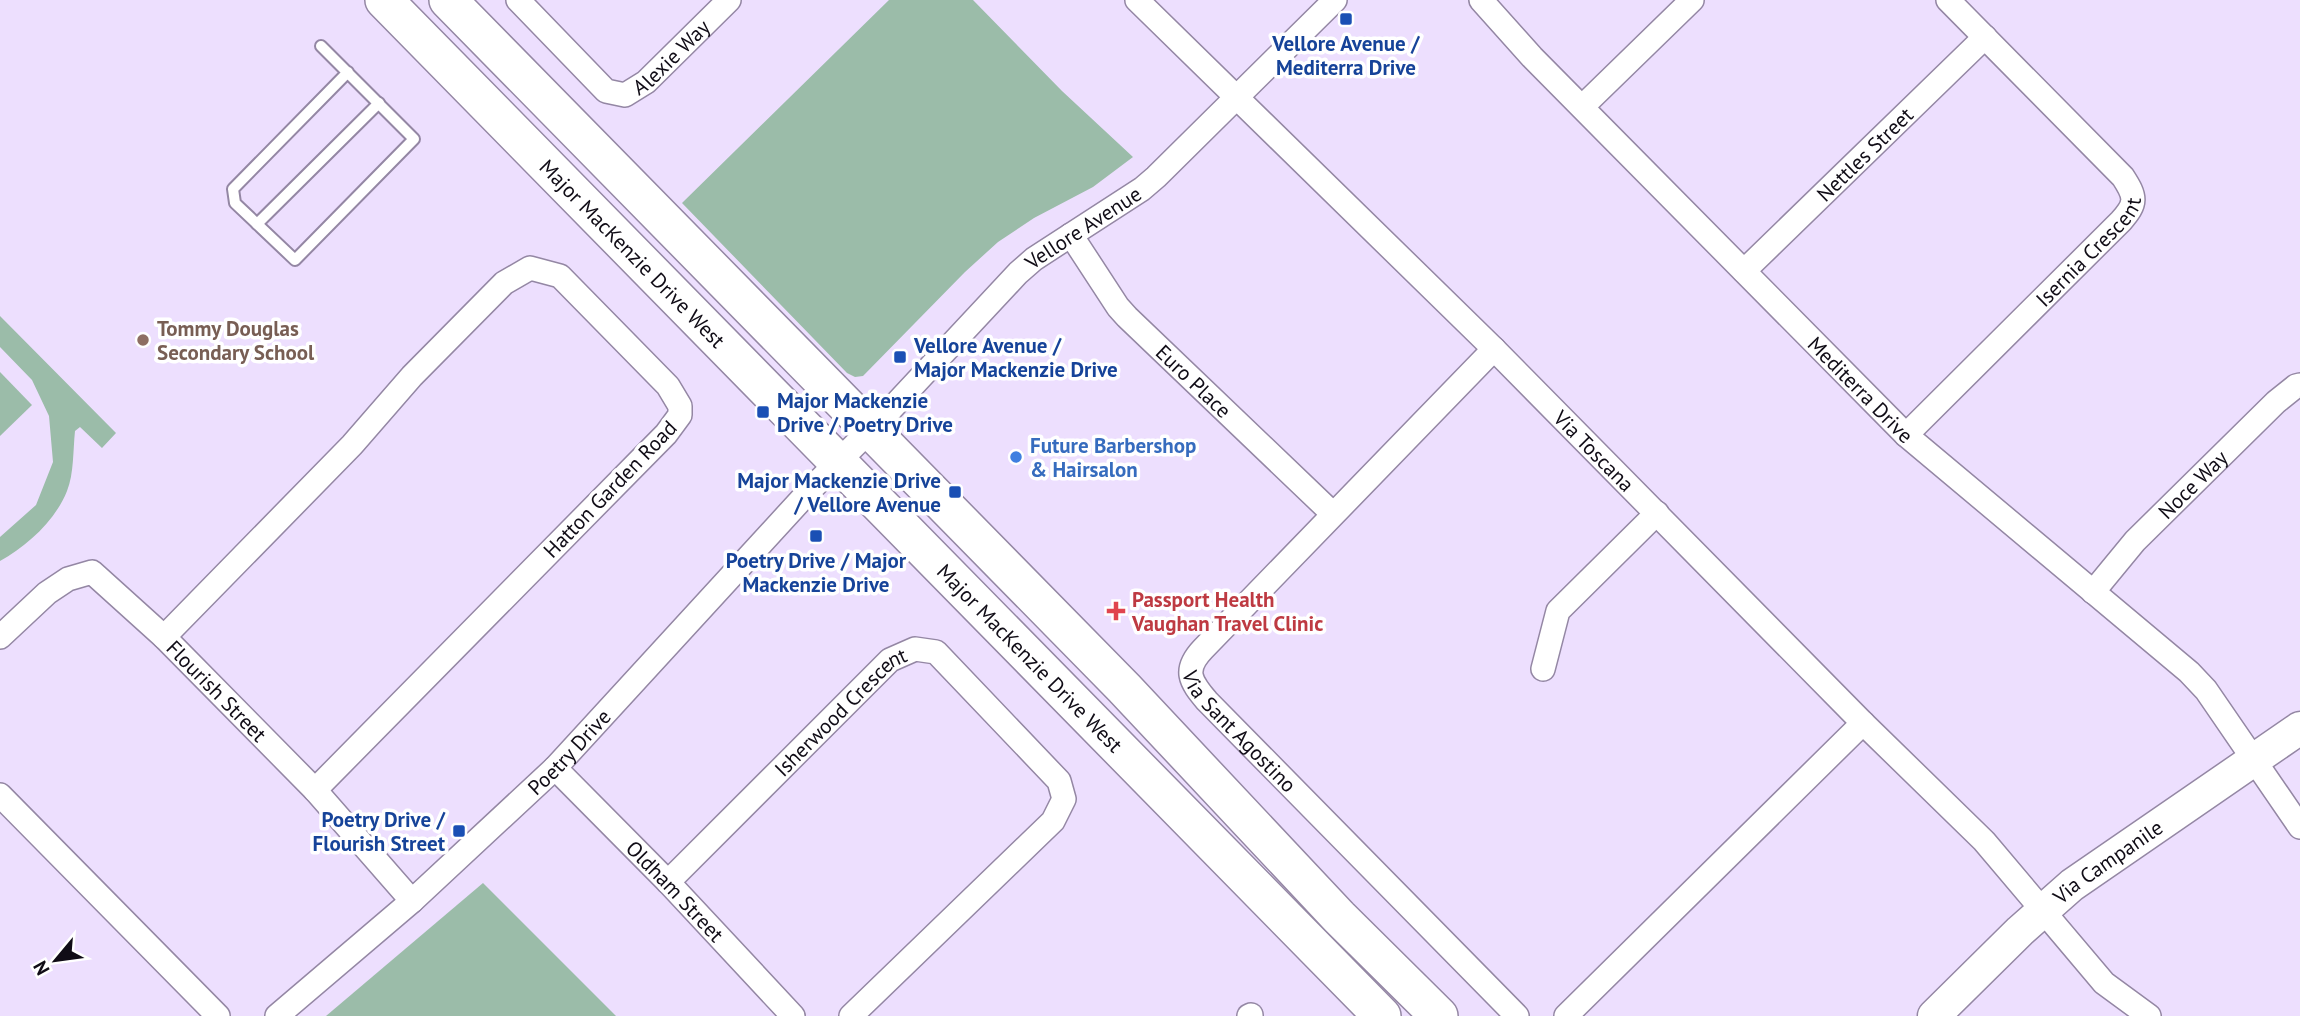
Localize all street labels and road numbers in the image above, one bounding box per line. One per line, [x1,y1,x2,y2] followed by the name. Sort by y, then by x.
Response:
[627,13,716,101] street label: Alexie Way
[1811,101,1918,207] street label: Nettles Street
[534,153,731,353] street label: Major MacKenzie Drive West
[1018,180,1146,275] street label: Vellore Avenue
[2030,196,2147,312] street label: Isernia Crescent
[1802,330,1919,449] street label: Mediterra Drive
[1150,339,1237,423] street label: Euro Place
[1547,403,1640,497] street label: Via Toscana
[537,415,683,563] street label: Hatton Garden Road
[2152,444,2233,524] street label: Noce Way
[931,558,1129,758] street label: Major MacKenzie Drive West
[161,634,273,747] street label: Flourish Street
[768,641,911,782] street label: Isherwood Crescent
[1177,667,1303,798] street label: Via Sant Agostino
[522,703,616,800] street label: Poetry Drive
[2046,813,2168,910] street label: Via Campanile
[621,834,730,947] street label: Oldham Street

